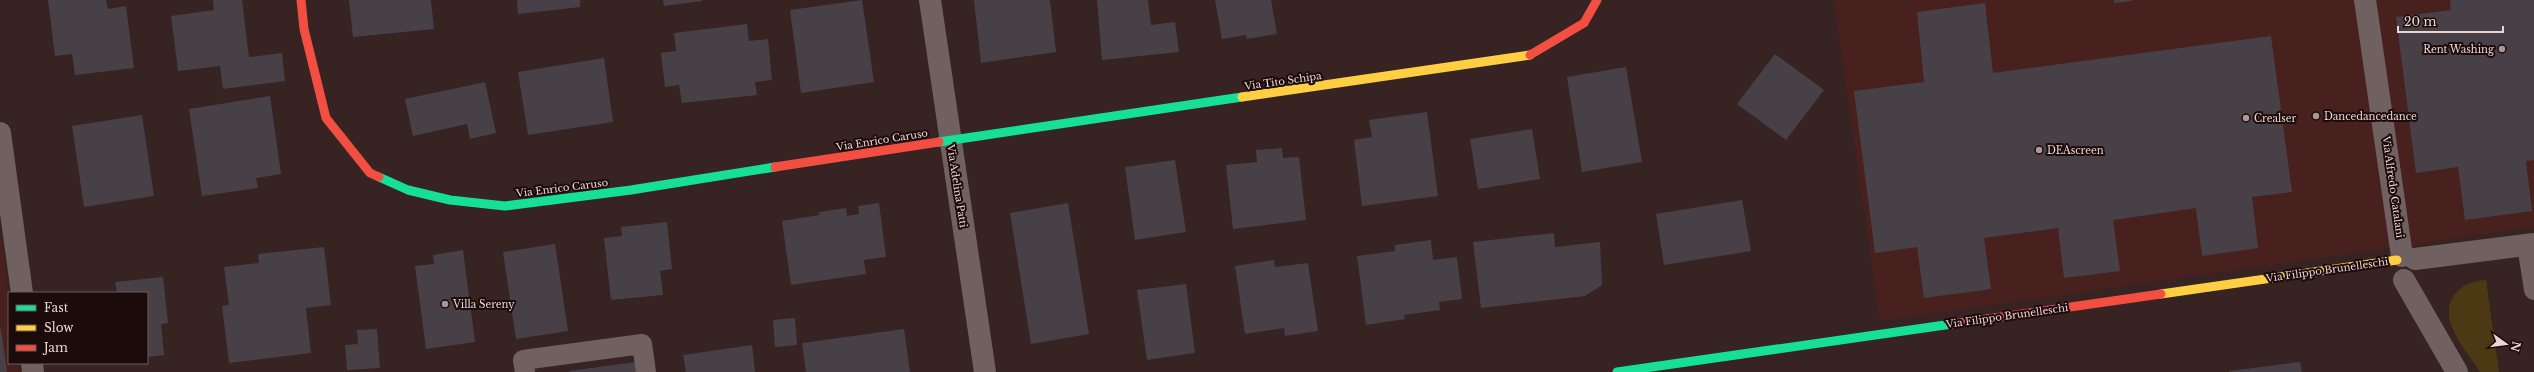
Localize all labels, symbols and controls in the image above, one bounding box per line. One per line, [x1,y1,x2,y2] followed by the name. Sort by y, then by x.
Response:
[2398,8,2503,34] scale bar
[2404,14,2436,29] text: 20 m
[2423,43,2495,56] place label: Rent Washing
[2497,44,2507,54] marker: Rent Washing
[1243,69,1323,93] street label: Via Tito Schipa
[2324,110,2417,123] place label: Dancedancedance
[2311,111,2321,121] marker: Dancedancedance
[2254,112,2296,125] place label: Crealser
[2241,113,2251,123] marker: Crealser
[834,126,929,154] street label: Via Enrico Caruso
[2379,134,2407,239] street label: Via Alfredo Catalani
[944,142,970,229] street label: Via Adelina Patti
[2047,144,2104,157] place label: DEAscreen
[2034,145,2044,155] marker: DEAscreen
[514,176,609,200] street label: Via Enrico Caruso
[2264,255,2390,285] street label: Via Filippo Brunelleschi
[8,292,148,364] legend
[452,298,515,311] place label: Villa Sereny
[440,299,450,309] marker: Villa Sereny
[44,300,69,315] text: Fast
[1944,301,2070,331] street label: Via Filippo Brunelleschi
[44,320,74,335] text: Slow
[2486,324,2526,364] north arrow
[42,340,68,355] text: Jam
[2508,340,2524,354] text: N

